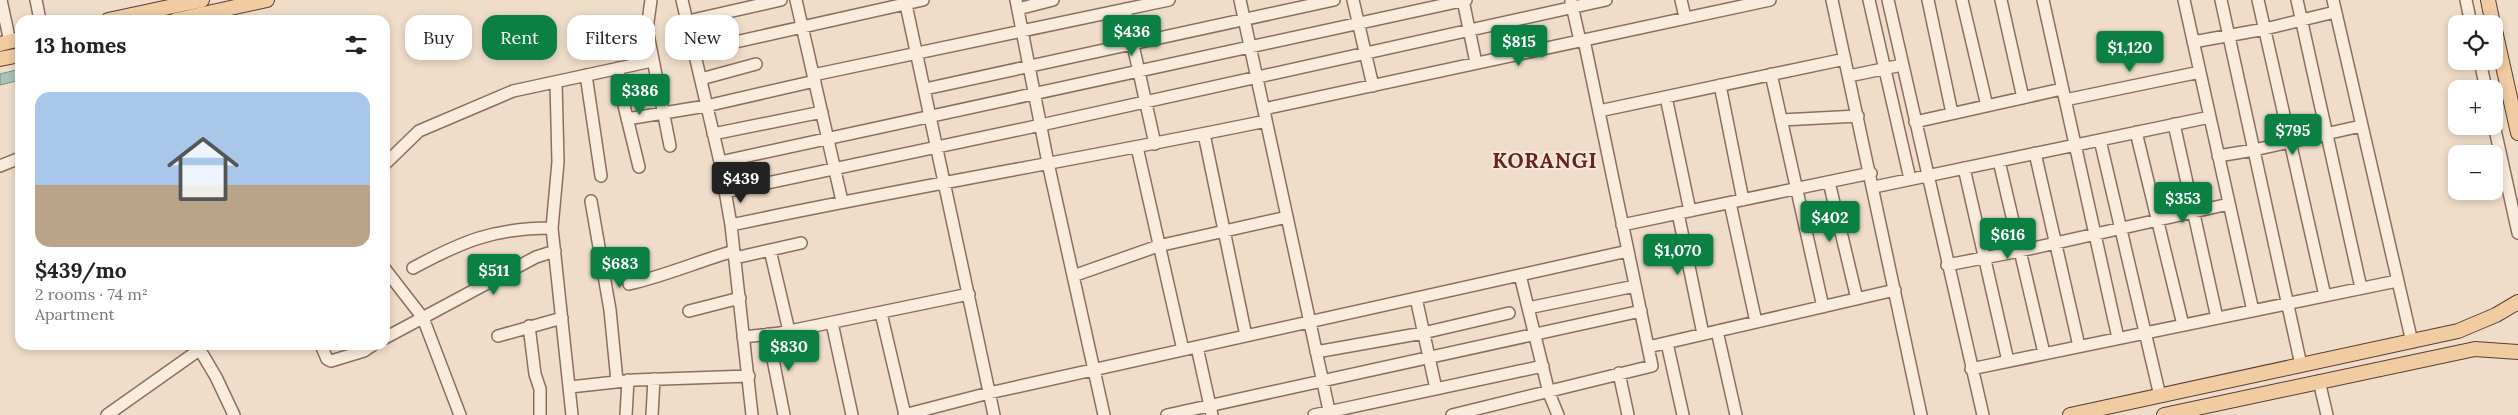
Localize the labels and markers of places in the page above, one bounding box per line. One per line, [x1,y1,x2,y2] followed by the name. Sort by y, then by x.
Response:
[1102,15,1162,57] pin: $436
[1489,24,1549,67] pin: $815
[2089,30,2171,73] pin: $1,120
[610,74,670,116] pin: $386
[2263,114,2323,156] pin: $795
[711,162,771,204] pin: $439
[2153,182,2213,224] pin: $353
[1800,200,1860,243] pin: $402
[1978,218,2038,260] pin: $616
[1637,234,1719,276] pin: $1,070
[590,246,650,289] pin: $683
[464,254,524,296] pin: $511
[759,330,819,372] pin: $830

